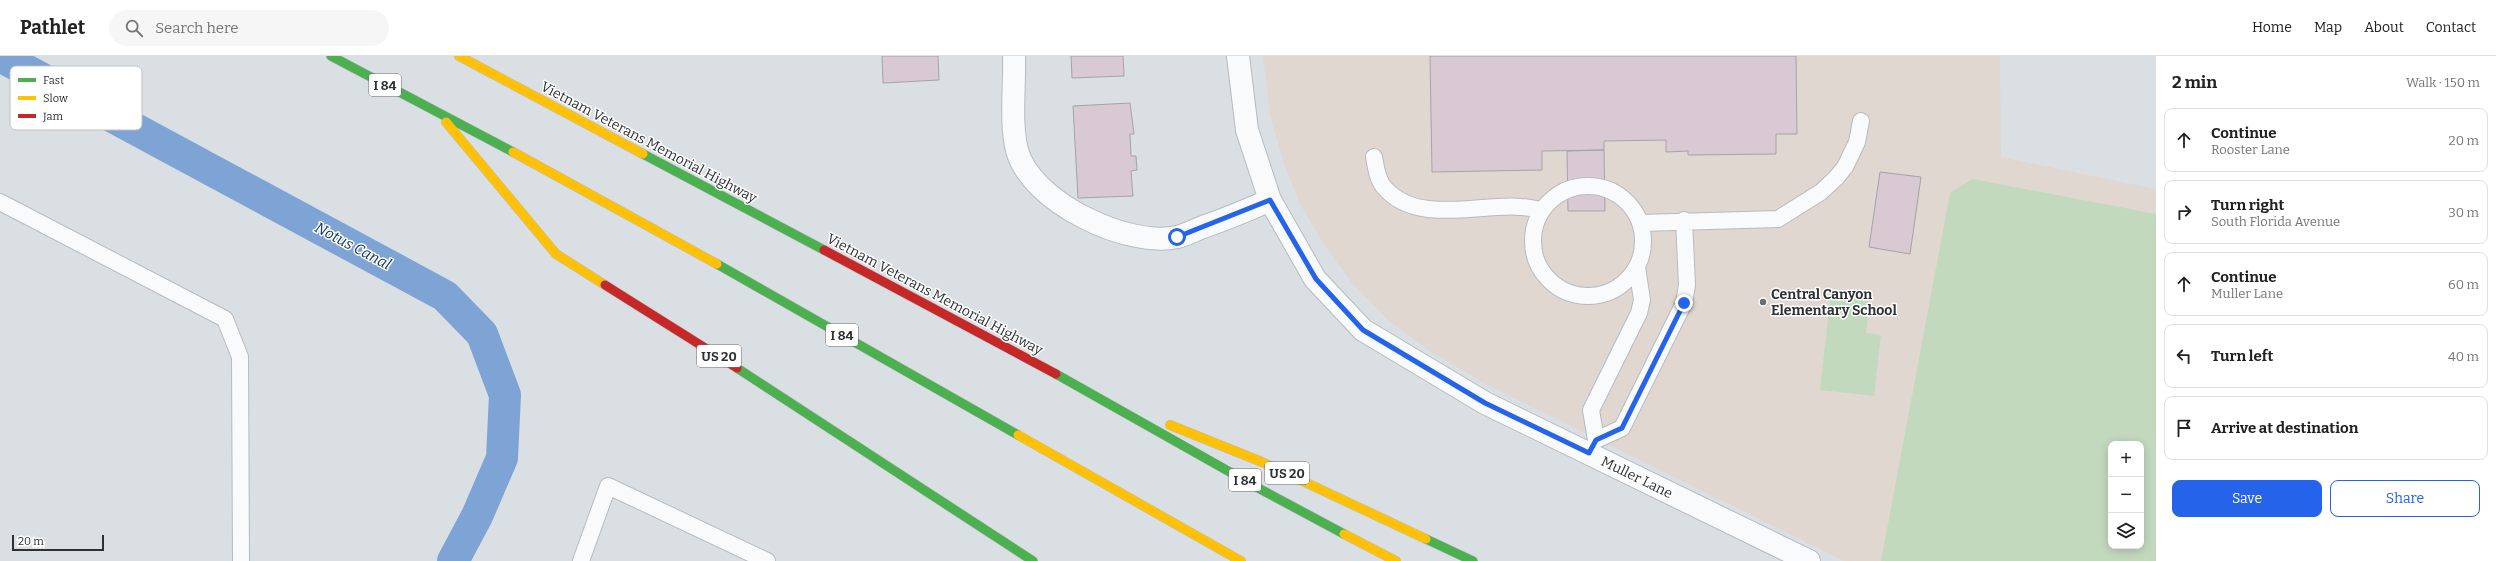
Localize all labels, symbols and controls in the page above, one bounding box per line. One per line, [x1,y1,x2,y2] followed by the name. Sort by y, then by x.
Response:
[109,10,389,46] search box
[20,16,85,39] text: Pathlet
[123,17,145,39] icon: search
[155,19,238,37] text: Search here
[2252,19,2292,36] text: Home
[2314,19,2342,36] text: Map
[2364,19,2404,36] text: About
[2426,19,2476,36] text: Contact
[10,66,142,130] legend
[2172,72,2217,93] text: 2 min
[43,74,64,87] text: Fast
[369,74,401,96] road number: I 84
[2406,75,2480,90] text: Walk · 150 m
[538,78,760,207] street label: Vietnam Veterans Memorial Highway
[43,92,68,105] text: Slow
[42,110,63,123] text: Jam
[2211,124,2277,142] text: Continue
[2173,129,2195,151] icon: ahead
[2449,133,2479,148] text: 20 m
[2211,142,2290,157] text: Rooster Lane
[2211,196,2284,214] text: Turn right
[2173,201,2195,223] icon: right
[2448,205,2479,220] text: 30 m
[2211,214,2340,229] text: South Florida Avenue
[312,218,394,274] water label: Notus Canal
[1168,228,1186,246] route start
[824,230,1046,359] street label: Vietnam Veterans Memorial Highway
[2211,268,2277,286] text: Continue
[2173,273,2195,295] icon: ahead
[2448,277,2479,292] text: 60 m
[1771,286,1897,319] place label: Central Canyon Elementary School
[2211,286,2283,301] text: Muller Lane
[1675,294,1693,312] route end
[1758,297,1768,307] marker: Central Canyon Elementary School
[826,324,858,346] road number: I 84
[697,345,741,367] road number: US 20
[2173,345,2195,367] icon: left
[2211,347,2273,365] text: Turn left
[2448,349,2479,364] text: 40 m
[2173,417,2195,439] icon: arrive
[2211,419,2358,437] text: Arrive at destination
[2108,441,2144,549] map controls
[2108,441,2144,477] button: +
[1598,453,1675,502] street label: Muller Lane
[1265,462,1309,484] road number: US 20
[1229,469,1261,491] road number: I 84
[2108,477,2144,513] button: −
[2172,480,2322,517] button: Save
[2330,480,2480,517] button: Share
[2108,513,2144,549] button: layers
[12,533,104,552] scale bar
[18,535,44,548] text: 20 m

